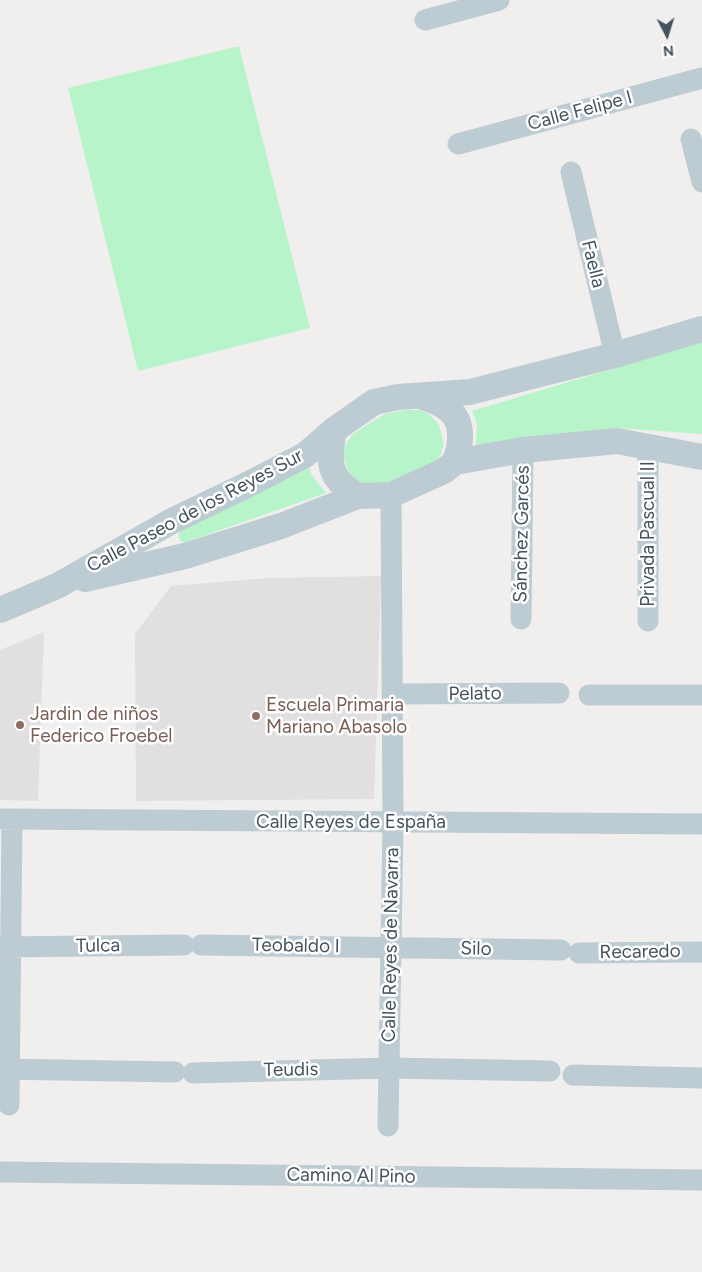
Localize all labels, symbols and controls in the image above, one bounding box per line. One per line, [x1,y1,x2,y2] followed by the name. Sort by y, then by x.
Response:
[642,10,692,60] north arrow
[662,42,674,59] text: N
[525,86,635,136] street label: Calle Felipe I
[576,238,610,290] street label: Faella
[83,444,307,578] street label: Calle Paseo de los Reyes Sur
[637,461,659,607] street label: Privada Pascual II
[509,465,535,603] street label: Sánchez Garcés
[448,682,502,706] street label: Pelato
[266,694,407,738] place label: Escuela Primaria Mariano Abasolo
[30,703,173,747] place label: Jardin de niños Federico Froebel
[250,710,262,722] marker: Escuela Primaria Mariano Abasolo
[14,719,26,731] marker: Jardin de niños Federico Froebel
[256,811,446,833] street label: Calle Reyes de España
[378,847,404,1043] street label: Calle Reyes de Navarra
[76,934,120,958] street label: Tulca
[252,934,340,958] street label: Teobaldo I
[460,937,492,961] street label: Silo
[599,940,681,964] street label: Recaredo
[263,1058,319,1082] street label: Teudis
[286,1163,416,1189] street label: Camino Al Pino

